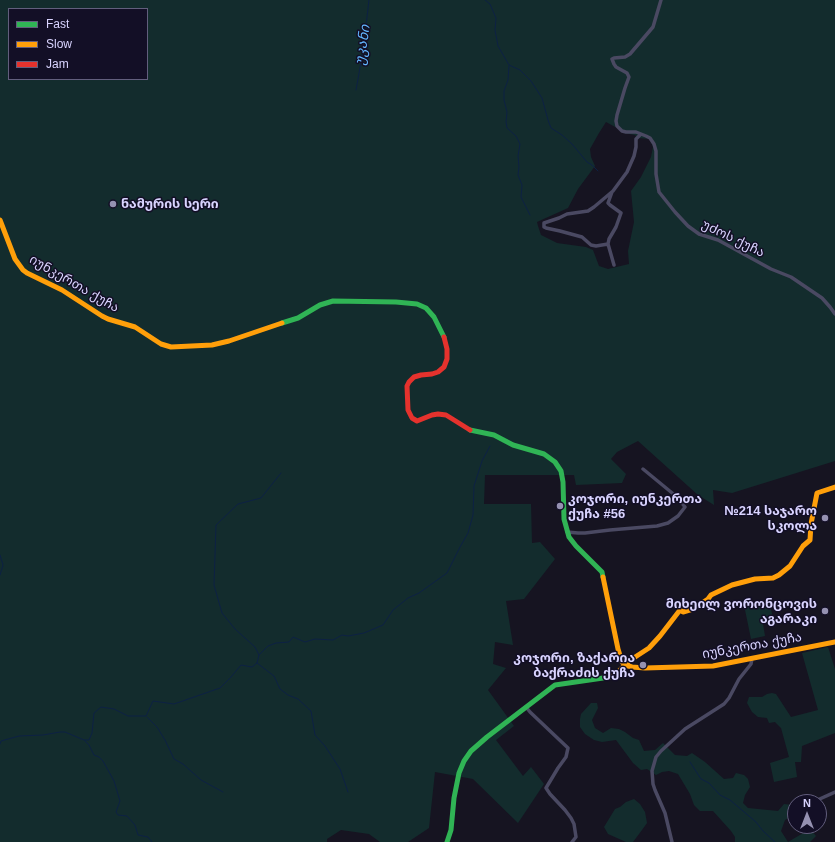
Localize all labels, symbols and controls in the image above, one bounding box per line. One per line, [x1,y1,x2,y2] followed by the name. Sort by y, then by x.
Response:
[8,8,148,80] legend
[46,17,69,31] text: Fast
[352,24,374,66] water label: უკანი
[46,37,72,51] text: Slow
[46,57,69,71] text: Jam
[121,196,219,212] place label: ნამურის სერი
[108,199,118,209] marker: ნამურის სერი
[699,217,767,261] street label: უძოს ქუჩა
[26,252,122,316] street label: იუნკერთა ქუჩა
[568,491,702,522] place label: კოჯორი, იუნკერთა ქუჩა #56
[555,501,565,511] marker: კოჯორი, იუნკერთა ქუჩა #56
[724,503,817,534] place label: №214 საჯარო სკოლა
[820,513,830,523] marker: №214 საჯარო სკოლა
[666,596,817,627] place label: მიხეილ ვორონცოვის აგარაკი
[820,606,830,616] marker: მიხეილ ვორონცოვის აგარაკი
[701,630,803,662] street label: იუნკერთა ქუჩა
[513,650,635,681] place label: კოჯორი, ზაქარია ბაქრაძის ქუჩა
[638,660,648,670] marker: კოჯორი, ზაქარია ბაქრაძის ქუჩა
[787,794,827,834] north arrow
[803,797,811,809] text: N

